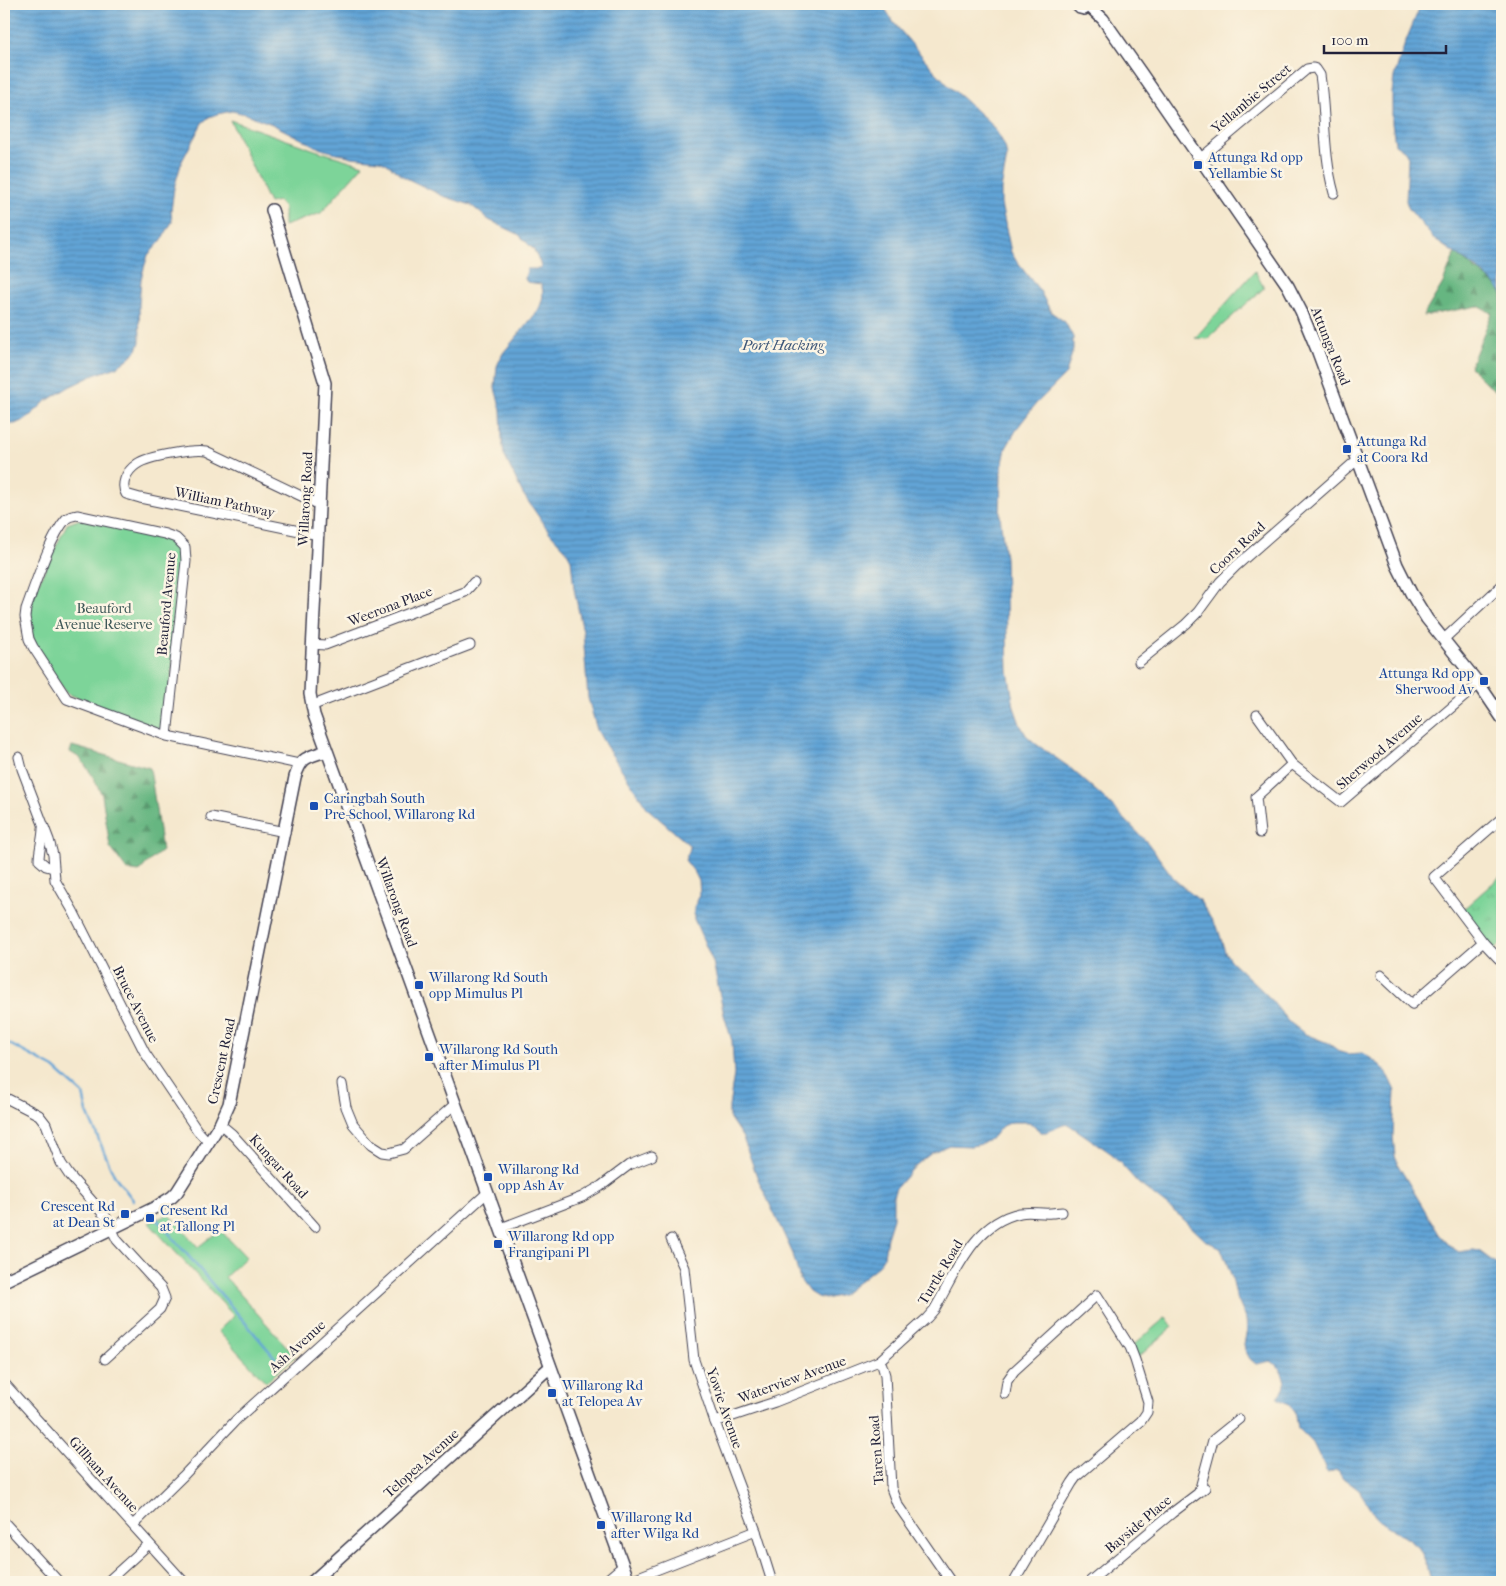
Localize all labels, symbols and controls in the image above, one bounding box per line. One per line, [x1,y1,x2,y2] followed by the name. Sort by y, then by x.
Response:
[1324,22,1446,54] scale bar
[1331,31,1369,49] text: 100 m
[1207,60,1295,137] street label: Yellambie Street
[1207,149,1303,182] place label: Attunga Rd opp Yellambie St
[1192,159,1204,171] marker: Attunga Rd opp Yellambie St
[1307,304,1354,388] street label: Attunga Road
[741,336,825,354] water label: Port Hacking
[1356,433,1428,466] place label: Attunga Rd at Coora Rd
[1341,443,1353,455] marker: Attunga Rd at Coora Rd
[294,451,316,548] street label: Willarong Road
[172,483,277,522] street label: William Pathway
[1206,518,1269,578] street label: Coora Road
[154,552,179,656] street label: Beauford Avenue
[345,583,435,631] street label: Weerona Place
[55,600,152,633] park label: Beauford Avenue Reserve
[1378,665,1475,698] place label: Attunga Rd opp Sherwood Av
[1478,675,1490,687] marker: Attunga Rd opp Sherwood Av
[1333,709,1426,793] street label: Sherwood Avenue
[324,790,475,823] place label: Caringbah South Pre-School, Willarong Rd
[308,800,320,812] marker: Caringbah South Pre-School, Willarong Rd
[372,854,421,950] street label: Willarong Road
[109,963,162,1046] street label: Bruce Avenue
[428,969,548,1002] place label: Willarong Rd South opp Mimulus Pl
[413,979,425,991] marker: Willarong Rd South opp Mimulus Pl
[204,1016,239,1106] street label: Crescent Road
[438,1041,558,1074] place label: Willarong Rd South after Mimulus Pl
[423,1051,435,1063] marker: Willarong Rd South after Mimulus Pl
[246,1131,312,1202] street label: Kungar Road
[497,1161,580,1194] place label: Willarong Rd opp Ash Av
[482,1171,494,1183] marker: Willarong Rd opp Ash Av
[41,1198,115,1231] place label: Crescent Rd at Dean St
[160,1202,235,1235] place label: Cresent Rd at Tallong Pl
[119,1208,131,1220] marker: Crescent Rd at Dean St
[144,1212,156,1224] marker: Cresent Rd at Tallong Pl
[507,1228,615,1261] place label: Willarong Rd opp Frangipani Pl
[914,1236,967,1308] street label: Turtle Road
[492,1238,504,1250] marker: Willarong Rd opp Frangipani Pl
[265,1317,329,1377] street label: Ash Avenue
[735,1352,849,1407] street label: Waterview Avenue
[702,1364,746,1451] street label: Yowie Avenue
[561,1377,644,1410] place label: Willarong Rd at Telopea Av
[546,1387,558,1399] marker: Willarong Rd at Telopea Av
[866,1414,887,1485] street label: Taren Road
[380,1425,462,1502] street label: Telopea Avenue
[65,1433,142,1516] street label: Gillham Avenue
[1102,1492,1175,1557] street label: Bayside Place
[610,1509,700,1542] place label: Willarong Rd after Wilga Rd
[595,1519,607,1531] marker: Willarong Rd after Wilga Rd

